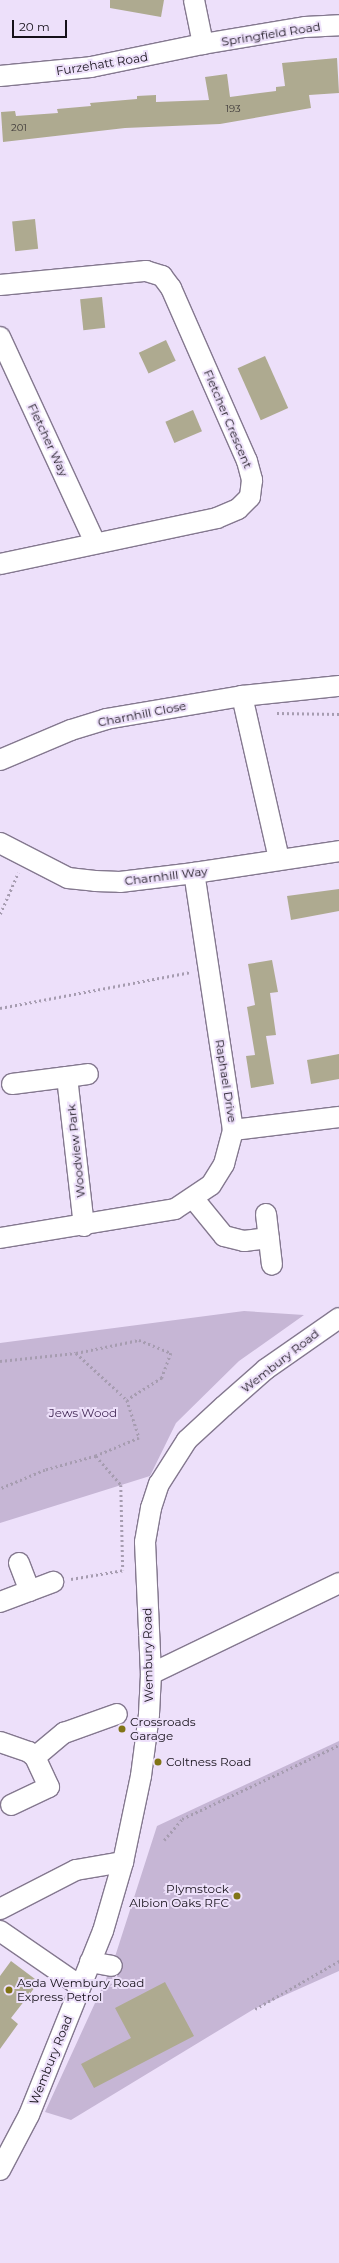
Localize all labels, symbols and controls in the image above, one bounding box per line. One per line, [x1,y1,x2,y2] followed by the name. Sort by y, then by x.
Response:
[14,12,69,38] scale bar
[19,19,50,34] text: 20 m
[220,19,322,49] street label: Springfield Road
[55,50,149,78] street label: Furzehatt Road
[225,103,241,115] house number: 193
[11,122,27,134] house number: 201
[201,367,255,471] street label: Fletcher Crescent
[25,401,71,479] street label: Fletcher Way
[97,698,187,730] street label: Charnhill Close
[124,864,208,888] street label: Charnhill Way
[212,1038,240,1124] street label: Raphael Drive
[64,1104,88,1198] street label: Woodview Park
[238,1326,322,1396] street label: Wembury Road
[49,1406,117,1420] park label: Jews Wood
[140,1608,156,1702] street label: Wembury Road
[130,1715,196,1743] place label: Crossroads Garage
[117,1724,127,1734] marker: Crossroads Garage
[166,1755,251,1769] place label: Coltness Road
[153,1757,163,1767] marker: Coltness Road
[129,1882,229,1910] place label: Plymstock Albion Oaks RFC
[232,1891,242,1901] marker: Plymstock Albion Oaks RFC
[17,1976,144,2004] place label: Asda Wembury Road Express Petrol
[4,1985,14,1995] marker: Asda Wembury Road Express Petrol
[27,2013,75,2107] street label: Wembury Road

